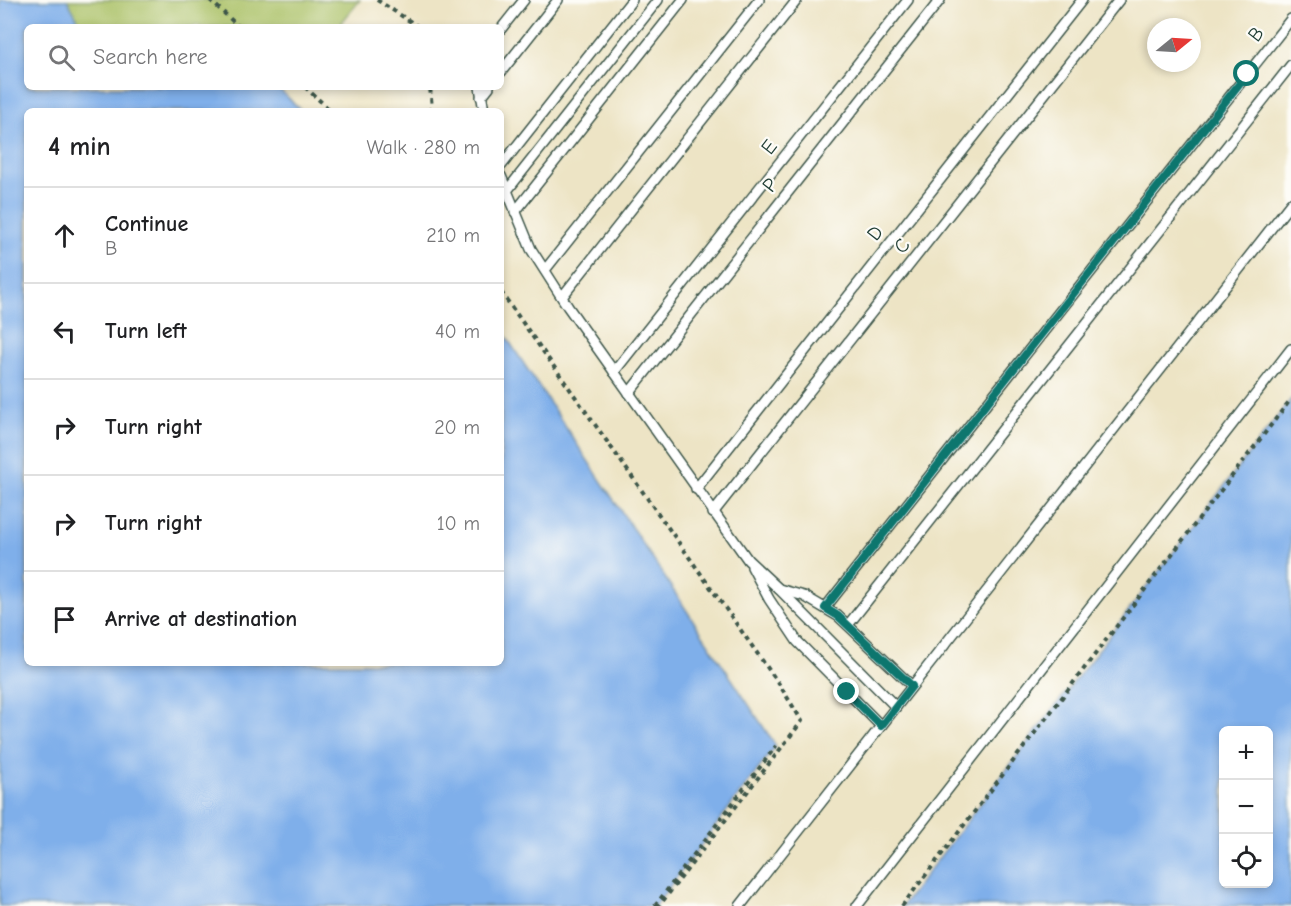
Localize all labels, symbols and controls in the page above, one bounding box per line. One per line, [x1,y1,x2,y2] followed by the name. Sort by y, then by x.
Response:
[1147,18,1201,72] north arrow
[1243,22,1269,46] street label: B
[24,24,504,90] search box
[45,41,78,74] icon: search
[93,44,208,70] text: Search here
[1233,60,1259,86] route start
[48,132,111,162] text: 4 min
[756,135,782,159] street label: E
[367,136,480,159] text: Walk · 280 m
[757,174,783,196] street label: P
[105,211,188,237] text: Continue
[48,219,81,252] icon: ahead
[862,221,888,245] street label: D
[426,224,480,247] text: 210 m
[889,234,915,258] street label: C
[105,237,117,260] text: B
[48,315,81,348] icon: left
[105,318,187,344] text: Turn left
[435,320,480,343] text: 40 m
[48,411,81,444] icon: right
[105,414,202,440] text: Turn right
[434,416,480,439] text: 20 m
[48,507,81,540] icon: right
[105,510,202,536] text: Turn right
[437,512,480,535] text: 10 m
[48,603,81,636] icon: arrive
[105,606,297,632] text: Arrive at destination
[833,678,859,704] route end
[1219,726,1273,888] map controls
[1219,726,1273,780] button: +
[1219,780,1273,834] button: −
[1219,834,1273,888] button: locate

